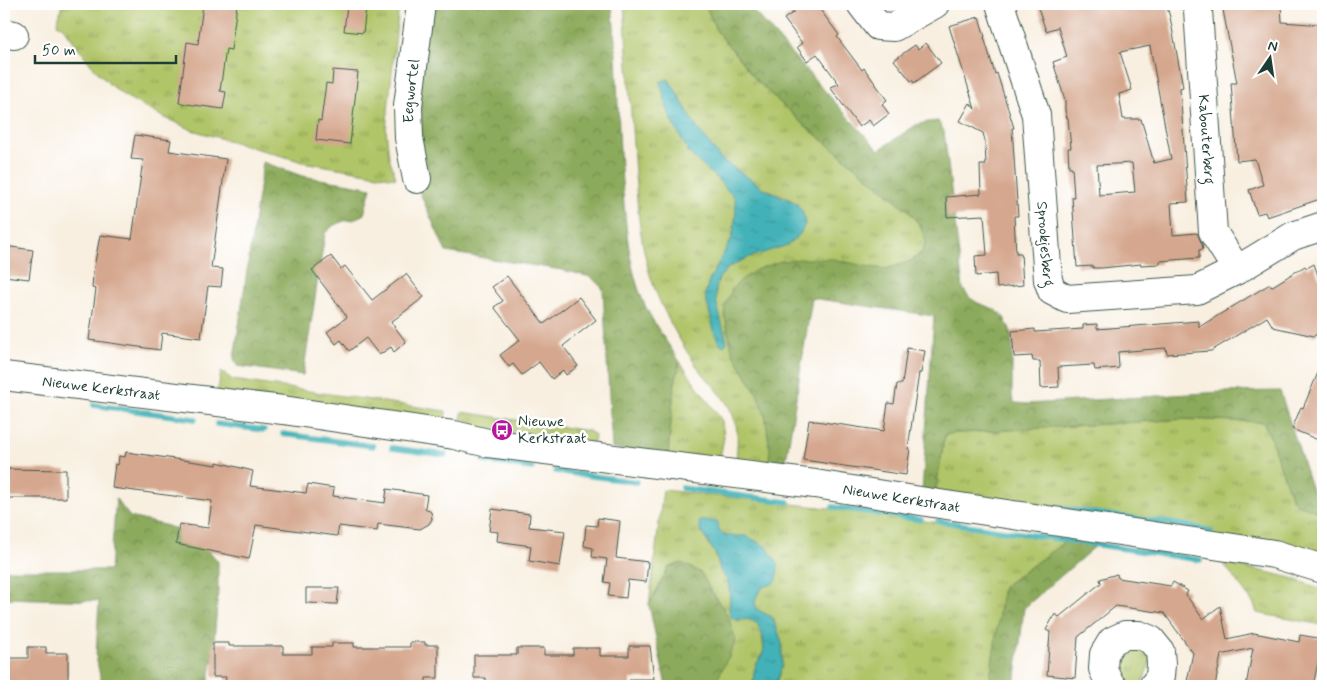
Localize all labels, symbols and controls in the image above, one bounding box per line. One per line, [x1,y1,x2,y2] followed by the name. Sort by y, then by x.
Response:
[35,32,176,64] scale bar
[1244,32,1294,82] north arrow
[1266,36,1279,56] text: N
[42,41,76,61] text: 50 m
[399,58,425,123] street label: Eegwortel
[1193,94,1219,185] street label: Kabouterberg
[1031,201,1059,290] street label: Sprookjesberg
[41,372,162,406] street label: Nieuwe Kerkstraat
[518,412,587,449] place label: Nieuwe Kerkstraat
[490,418,514,442] bus stop icon: Nieuwe Kerkstraat
[841,480,962,518] street label: Nieuwe Kerkstraat

